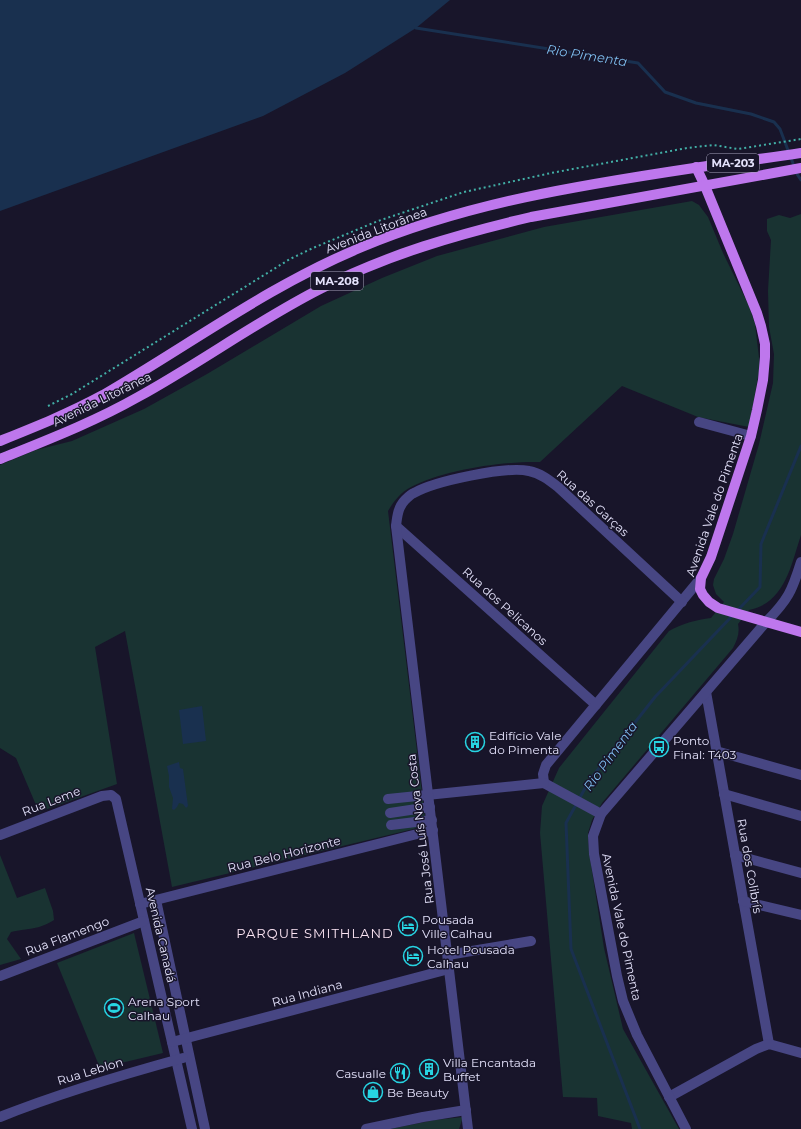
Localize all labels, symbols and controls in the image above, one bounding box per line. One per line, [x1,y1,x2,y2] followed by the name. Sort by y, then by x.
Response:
[545,41,629,69] water label: Rio Pimenta
[707,154,759,172] road number: MA-203
[323,204,429,256] street label: Avenida Litorânea
[311,272,363,290] road number: MA-208
[50,369,154,429] street label: Avenida Litorânea
[682,431,746,579] street label: Avenida Vale do Pimenta
[554,467,632,539] street label: Rua das Garças
[459,564,551,648] street label: Rua dos Pelicanos
[580,718,641,794] water label: Rio Pimenta
[489,728,561,757] place label: Edifício Vale do Pimenta
[464,731,486,753] building icon: Edifício Vale do Pimenta
[673,733,737,762] place label: Ponto Final: T403
[648,736,670,758] bus stop icon: Ponto Final: T403
[403,753,437,905] street label: Rua José Luís Nova Costa
[20,783,82,819] street label: Rua Leme
[734,818,766,915] street label: Rua dos Colibrís
[226,833,342,875] street label: Rua Belo Horizonte
[599,852,645,1002] street label: Avenida Vale do Pimenta
[143,886,179,984] street label: Avenida Canadá
[422,912,492,941] place label: Pousada Ville Calhau
[23,913,111,959] street label: Rua Flamengo
[397,915,419,937] hotel icon: Pousada Ville Calhau
[236,925,394,941] district label: PARQUE SMITHLAND
[427,942,515,971] place label: Hotel Pousada Calhau
[402,945,424,967] hotel icon: Hotel Pousada Calhau
[270,976,344,1010] street label: Rua Indiana
[128,994,200,1023] place label: Arena Sport Calhau
[103,997,125,1019] sports icon: Arena Sport Calhau
[55,1054,125,1088] street label: Rua Leblon
[443,1055,536,1084] place label: Villa Encantada Buffet
[418,1058,440,1080] building icon: Villa Encantada Buffet
[389,1062,411,1084] restaurant icon: Casualle
[336,1066,386,1081] place label: Casualle
[362,1081,384,1103] shop icon: Be Beauty
[387,1085,449,1100] place label: Be Beauty

